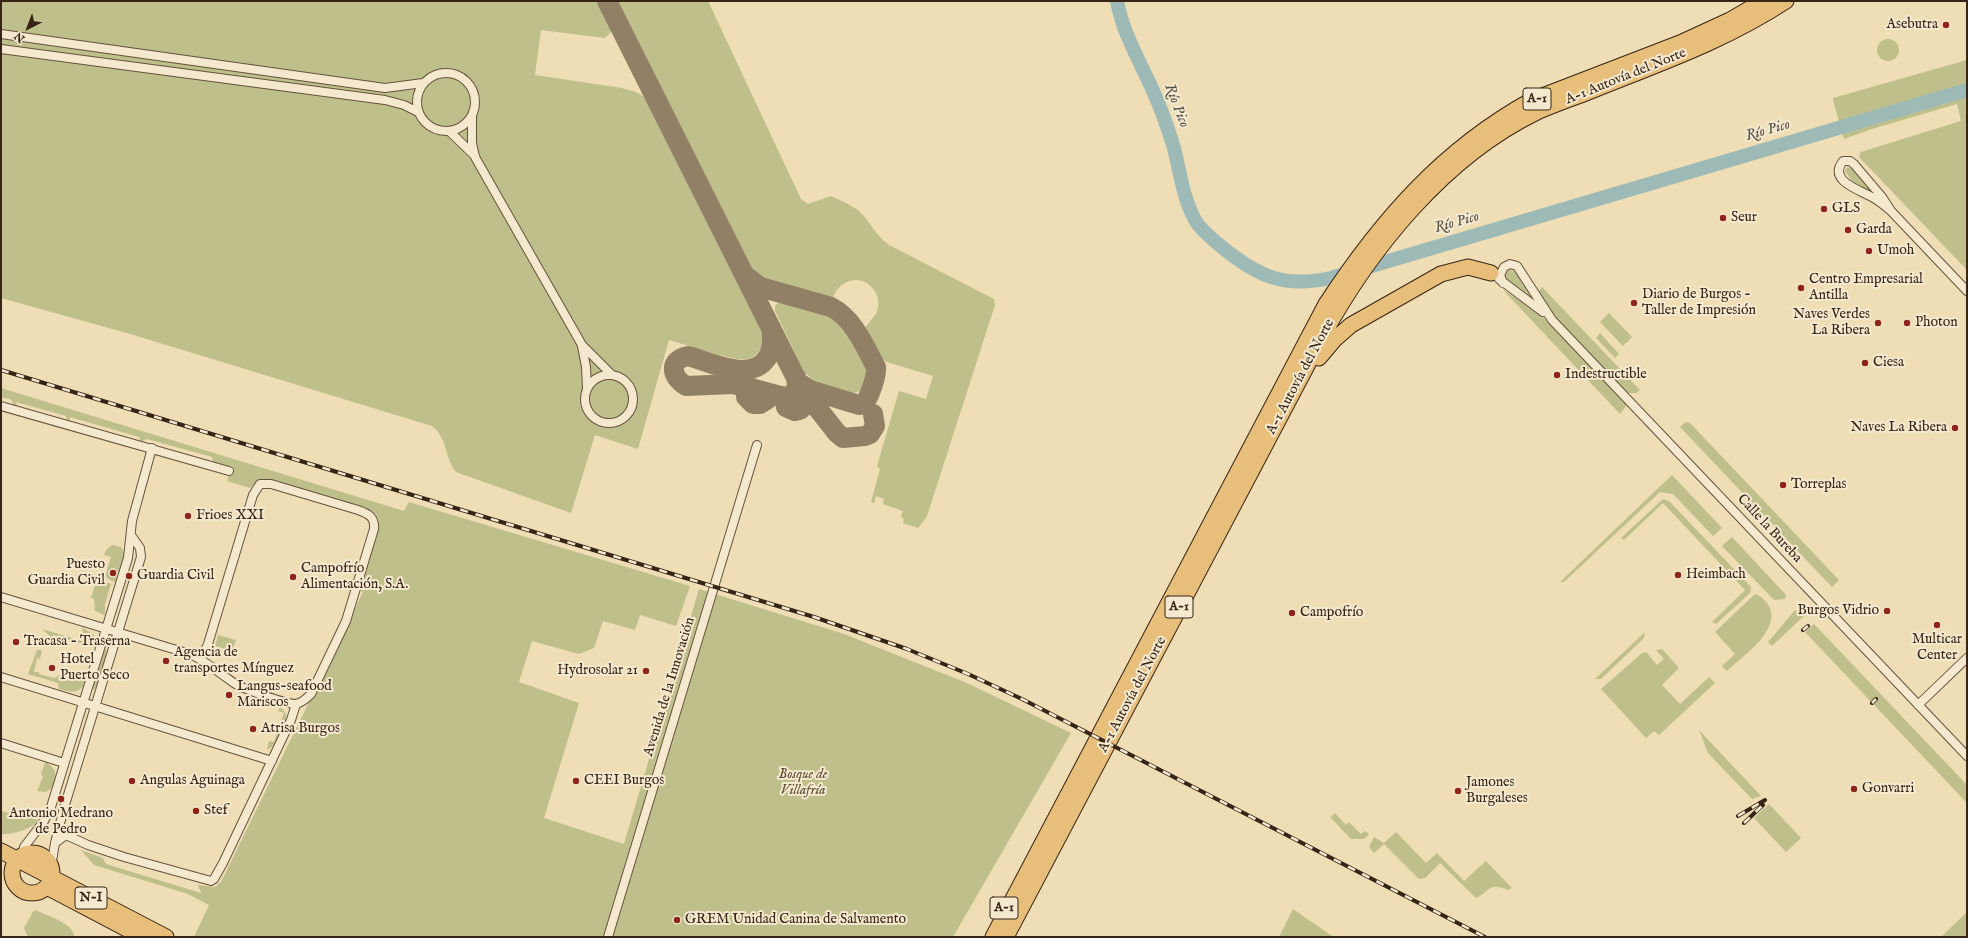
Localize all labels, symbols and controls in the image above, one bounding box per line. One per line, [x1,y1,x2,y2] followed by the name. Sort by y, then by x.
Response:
[8,8,48,48] north arrow
[1887,17,1938,33] place label: Asebutra
[1941,20,1951,30] marker: Asebutra
[12,29,28,45] text: N
[1563,45,1689,109] street label: A-1 Autovía del Norte
[1159,81,1193,131] water label: Río Pico
[1523,88,1551,110] road number: A-1
[1744,116,1792,146] water label: Río Pico
[1832,201,1860,217] place label: GLS
[1819,204,1829,214] marker: GLS
[1433,208,1481,238] water label: Río Pico
[1731,210,1757,226] place label: Seur
[1718,213,1728,223] marker: Seur
[1856,222,1892,238] place label: Garda
[1843,225,1853,235] marker: Garda
[1877,243,1914,259] place label: Umoh
[1864,246,1874,256] marker: Umoh
[1809,272,1923,304] place label: Centro Empresarial Antilla
[1796,283,1806,293] marker: Centro Empresarial Antilla
[1642,287,1756,320] place label: Diario de Burgos - Taller de Impresión
[1629,298,1639,308] marker: Diario de Burgos - Taller de Impresión
[1793,307,1870,340] place label: Naves Verdes La Ribera
[1915,315,1958,331] place label: Photon
[1263,316,1339,438] street label: A-1 Autovía del Norte
[1873,318,1883,328] marker: Naves Verdes La Ribera
[1902,318,1912,328] marker: Photon
[1873,355,1904,371] place label: Ciesa
[1860,358,1870,368] marker: Ciesa
[1565,367,1647,383] place label: Indestructible
[1552,370,1562,380] marker: Indestructible
[1850,420,1947,436] place label: Naves La Ribera
[1950,423,1960,433] marker: Naves La Ribera
[1791,477,1846,493] place label: Torreplas
[1778,480,1788,490] marker: Torreplas
[1733,491,1805,567] street label: Calle la Bureba
[196,508,264,524] place label: Frioes XXI
[183,511,193,521] marker: Frioes XXI
[28,557,105,590] place label: Puesto Guardia Civil
[301,561,408,594] place label: Campofrío Alimentación, S.A.
[1686,567,1746,583] place label: Heimbach
[108,568,118,578] marker: Puesto Guardia Civil
[137,568,214,584] place label: Guardia Civil
[1673,570,1683,580] marker: Heimbach
[124,571,134,581] marker: Guardia Civil
[288,572,298,582] marker: Campofrío Alimentación, S.A.
[1165,596,1193,618] road number: A-1
[1798,603,1879,619] place label: Burgos Vidrio
[1300,605,1363,621] place label: Campofrío
[1882,606,1892,616] marker: Burgos Vidrio
[1287,608,1297,618] marker: Campofrío
[641,615,699,759] street label: Avenida de la Innovación
[1932,620,1942,630] marker: Multicar Center
[1912,632,1962,664] place label: Multicar Center
[24,634,130,650] place label: Tracasa - Traserna
[1095,634,1171,756] street label: A-1 Autovía del Norte
[11,637,21,647] marker: Tracasa - Traserna
[174,645,294,678] place label: Agencia de transportes Mínguez
[60,652,129,684] place label: Hotel Puerto Seco
[161,656,171,666] marker: Agencia de transportes Mínguez
[47,663,57,673] marker: Hotel Puerto Seco
[557,663,638,679] place label: Hydrosolar 21
[641,666,651,676] marker: Hydrosolar 21
[237,679,332,712] place label: Langus-seafood Mariscos
[224,690,234,700] marker: Langus-seafood Mariscos
[261,721,340,737] place label: Atrisa Burgos
[248,724,258,734] marker: Atrisa Burgos
[779,767,827,800] park label: Bosque de Villafría
[140,773,245,789] place label: Angulas Aguinaga
[584,773,664,789] place label: CEEI Burgos
[1466,775,1528,808] place label: Jamones Burgaleses
[127,776,137,786] marker: Angulas Aguinaga
[571,776,581,786] marker: CEEI Burgos
[1862,781,1914,797] place label: Gonvarri
[1849,784,1859,794] marker: Gonvarri
[1453,786,1463,796] marker: Jamones Burgaleses
[56,794,66,804] marker: Antonio Medrano de Pedro
[204,803,227,819] place label: Stef
[9,806,113,838] place label: Antonio Medrano de Pedro
[191,806,201,816] marker: Stef
[75,887,107,909] road number: N-I
[990,897,1018,919] road number: A-1
[685,912,906,928] place label: GREM Unidad Canina de Salvamento
[672,915,682,925] marker: GREM Unidad Canina de Salvamento

